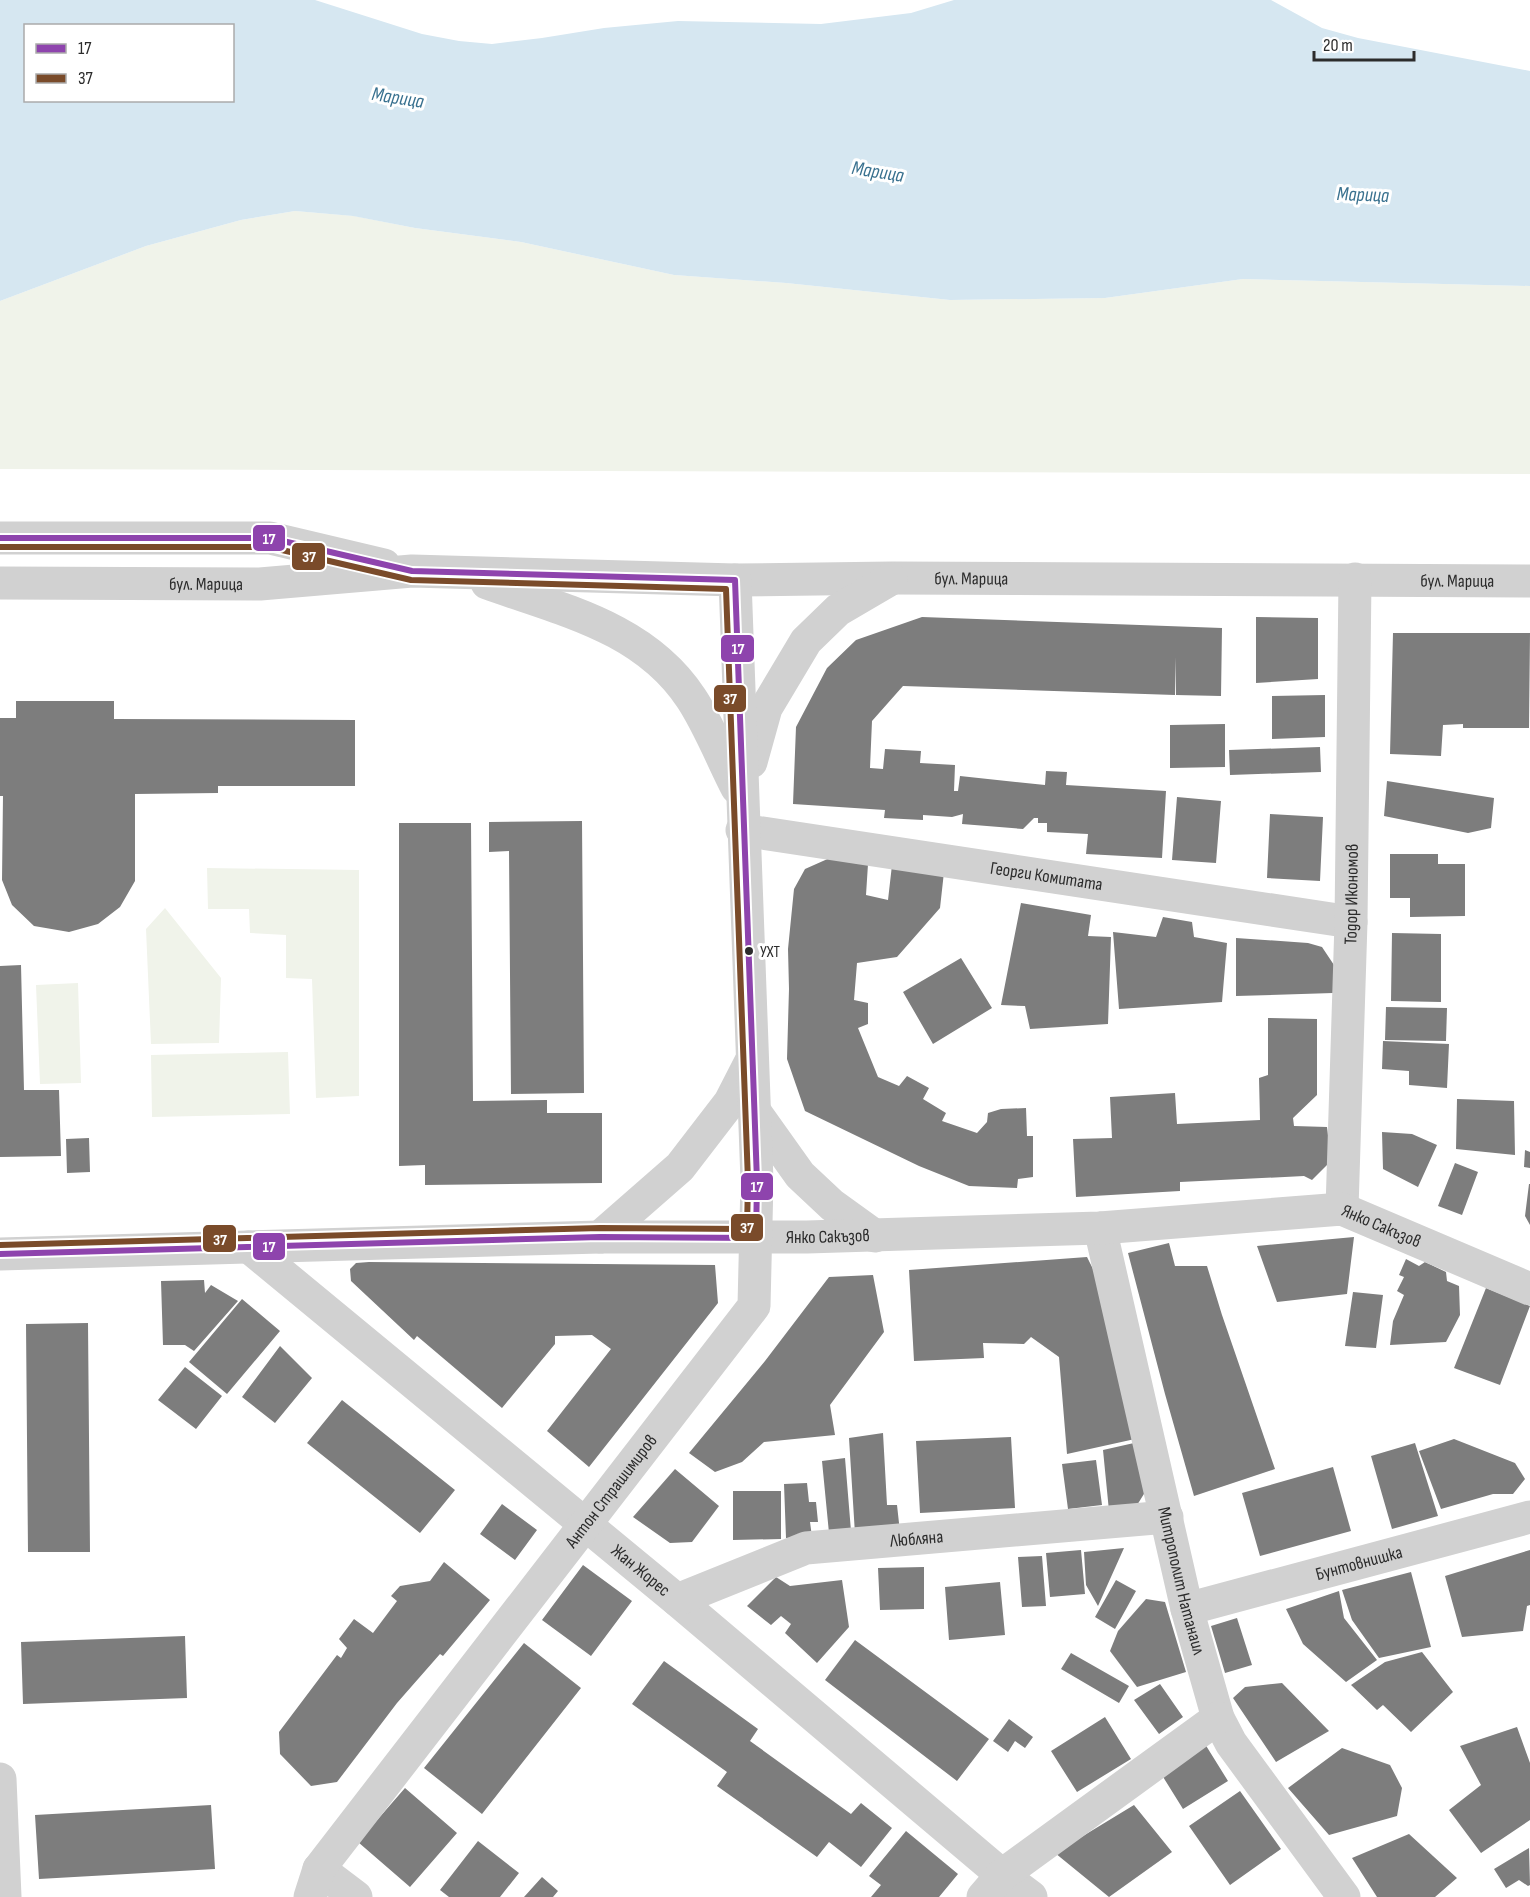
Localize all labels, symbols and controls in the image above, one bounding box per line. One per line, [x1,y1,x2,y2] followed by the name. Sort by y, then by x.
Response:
[24,24,234,102] legend
[1314,24,1414,62] scale bar
[1323,35,1353,56] text: 20 m
[78,38,92,59] text: 17
[78,68,94,89] text: 37
[370,82,426,114] water label: Марица
[850,156,906,188] water label: Марица
[1336,182,1390,208] water label: Марица
[252,524,286,552] line badge: 17
[262,530,276,549] text: 17
[291,542,326,571] line badge: 37
[302,548,316,567] text: 37
[934,568,1008,590] street label: бул. Марица
[1420,570,1494,592] street label: бул. Марица
[169,574,243,595] street label: бул. Марица
[720,634,755,663] line badge: 17
[731,640,745,659] text: 17
[713,684,747,713] line badge: 37
[723,690,737,709] text: 37
[1340,844,1363,945] street label: Тодор Икономов
[989,858,1104,895] street label: Георги Комитата
[760,943,781,962] place label: УХТ
[743,945,755,957] marker: УХТ
[740,1172,774,1201] line badge: 17
[750,1178,764,1197] text: 17
[1338,1200,1424,1252] street label: Янко Сакъзов
[730,1213,764,1242] line badge: 37
[740,1219,754,1238] text: 37
[202,1224,237,1253] line badge: 37
[786,1225,870,1248] street label: Янко Сакъзов
[213,1231,227,1250] text: 37
[252,1232,286,1261] line badge: 17
[262,1238,276,1257] text: 17
[560,1431,662,1553] street label: Антон Страшимиров
[1153,1505,1210,1658] street label: Митрополит Натанаил
[888,1526,944,1552] street label: Любляна
[607,1540,674,1601] street label: Жан Жорес
[1313,1542,1405,1585] street label: Бунтовнишка

